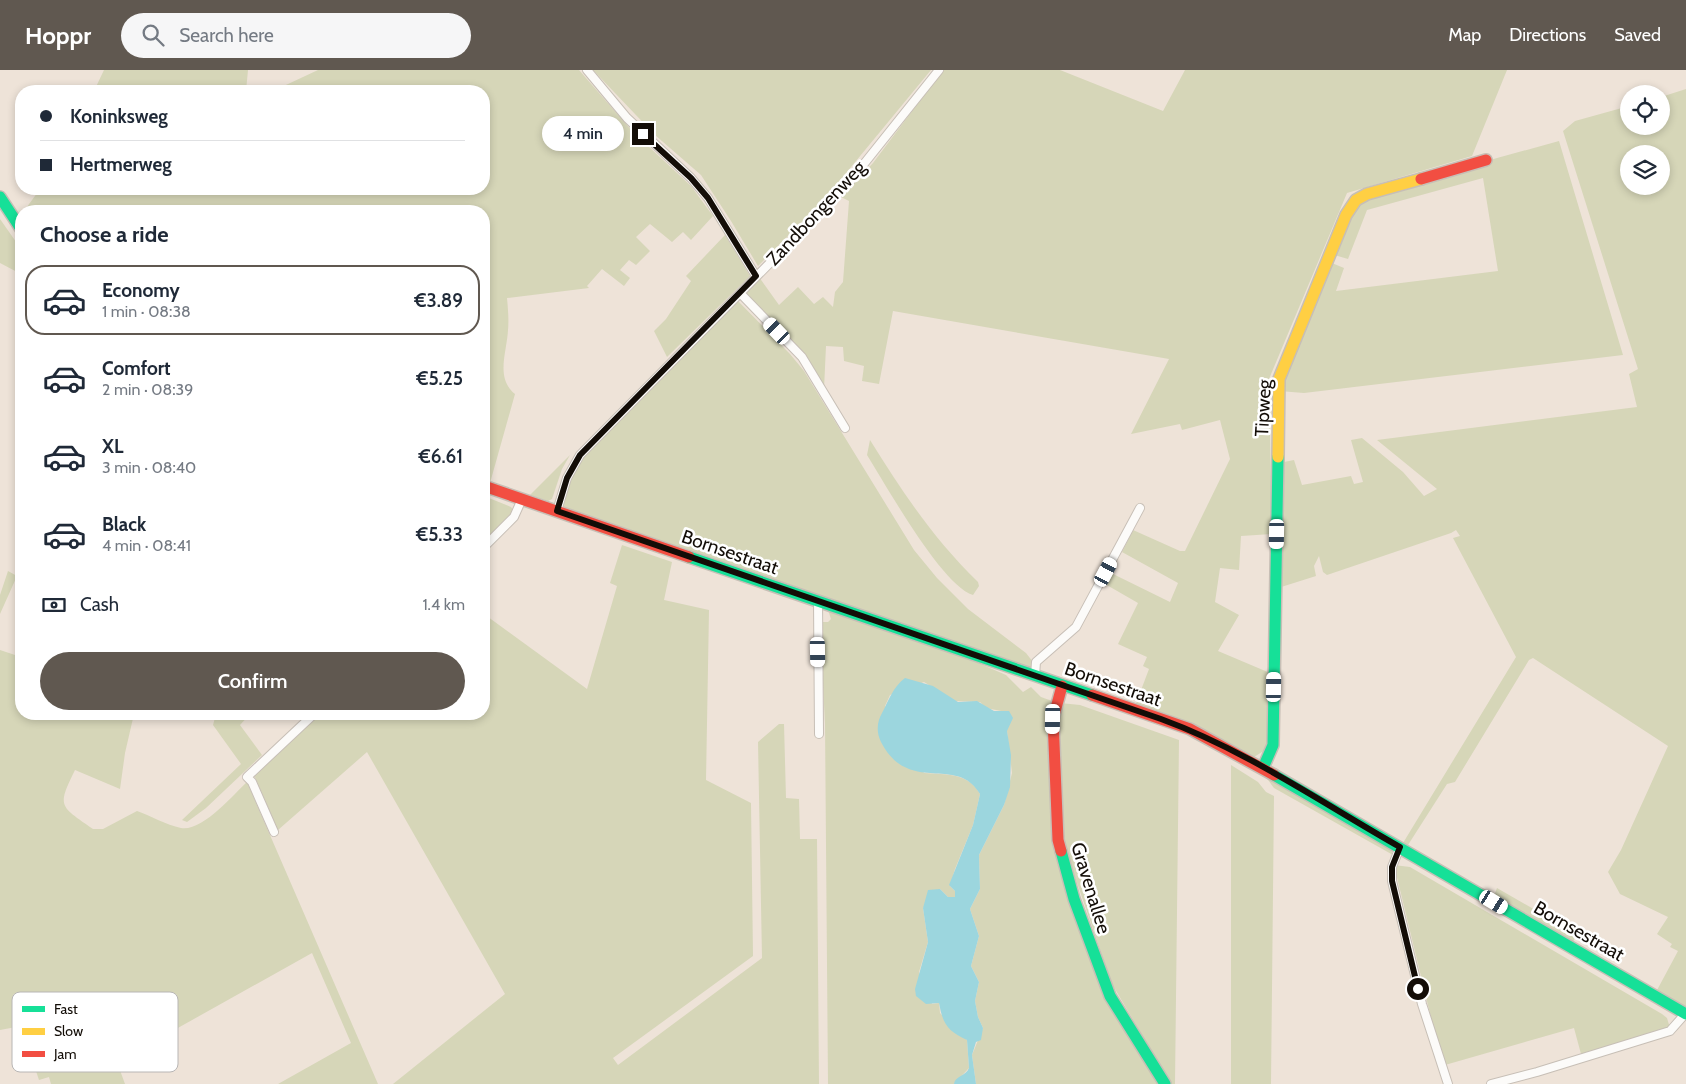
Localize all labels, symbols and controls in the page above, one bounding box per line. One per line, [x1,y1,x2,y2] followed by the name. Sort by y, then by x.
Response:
[121,13,471,58] search box
[25,21,91,50] text: Hoppr
[139,21,167,49] icon: search
[179,24,274,47] text: Search here
[1448,24,1481,46] text: Map
[1509,24,1586,46] text: Directions
[1614,24,1661,46] text: Saved
[1620,85,1670,195] map controls
[1620,85,1670,135] button: locate
[70,105,168,128] text: Koninksweg
[543,116,626,152] callout: 4 min
[632,123,654,145] route end
[563,124,603,143] text: 4 min
[1620,145,1670,195] button: layers
[70,153,172,176] text: Hertmerweg
[762,156,871,270] street label: Zandbongenweg
[40,221,169,248] text: Choose a ride
[42,278,87,323] icon: car
[102,279,180,302] text: Economy
[414,289,463,312] text: €3.89
[102,302,191,321] text: 1 min · 08:38
[761,315,792,347] car
[42,356,87,401] icon: car
[102,357,171,380] text: Comfort
[416,367,463,390] text: €5.25
[1250,378,1276,437] street label: Tipweg
[102,380,193,399] text: 2 min · 08:39
[42,434,87,479] icon: car
[102,435,123,458] text: XL
[419,445,463,468] text: €6.61
[102,458,196,477] text: 3 min · 08:40
[42,512,87,557] icon: car
[102,513,146,536] text: Black
[1269,519,1284,549] car
[416,523,463,546] text: €5.33
[679,525,782,579] street label: Bornsestraat
[102,536,191,555] text: 4 min · 08:41
[1092,555,1119,589] car
[40,591,68,619] icon: cash
[80,593,119,616] text: Cash
[422,595,465,614] text: 1.4 km
[810,637,825,667] car
[40,652,465,710] button: Confirm
[1062,657,1165,711] street label: Bornsestraat
[1266,672,1281,702] car
[1045,704,1060,734] car
[1066,840,1116,937] street label: Gravenallee
[1477,888,1510,916] car
[1530,896,1629,966] street label: Bornsestraat
[1407,978,1429,1000] route start
[12,992,178,1072] legend
[54,1000,78,1018] text: Fast
[54,1022,83,1040] text: Slow
[53,1045,76,1063] text: Jam

